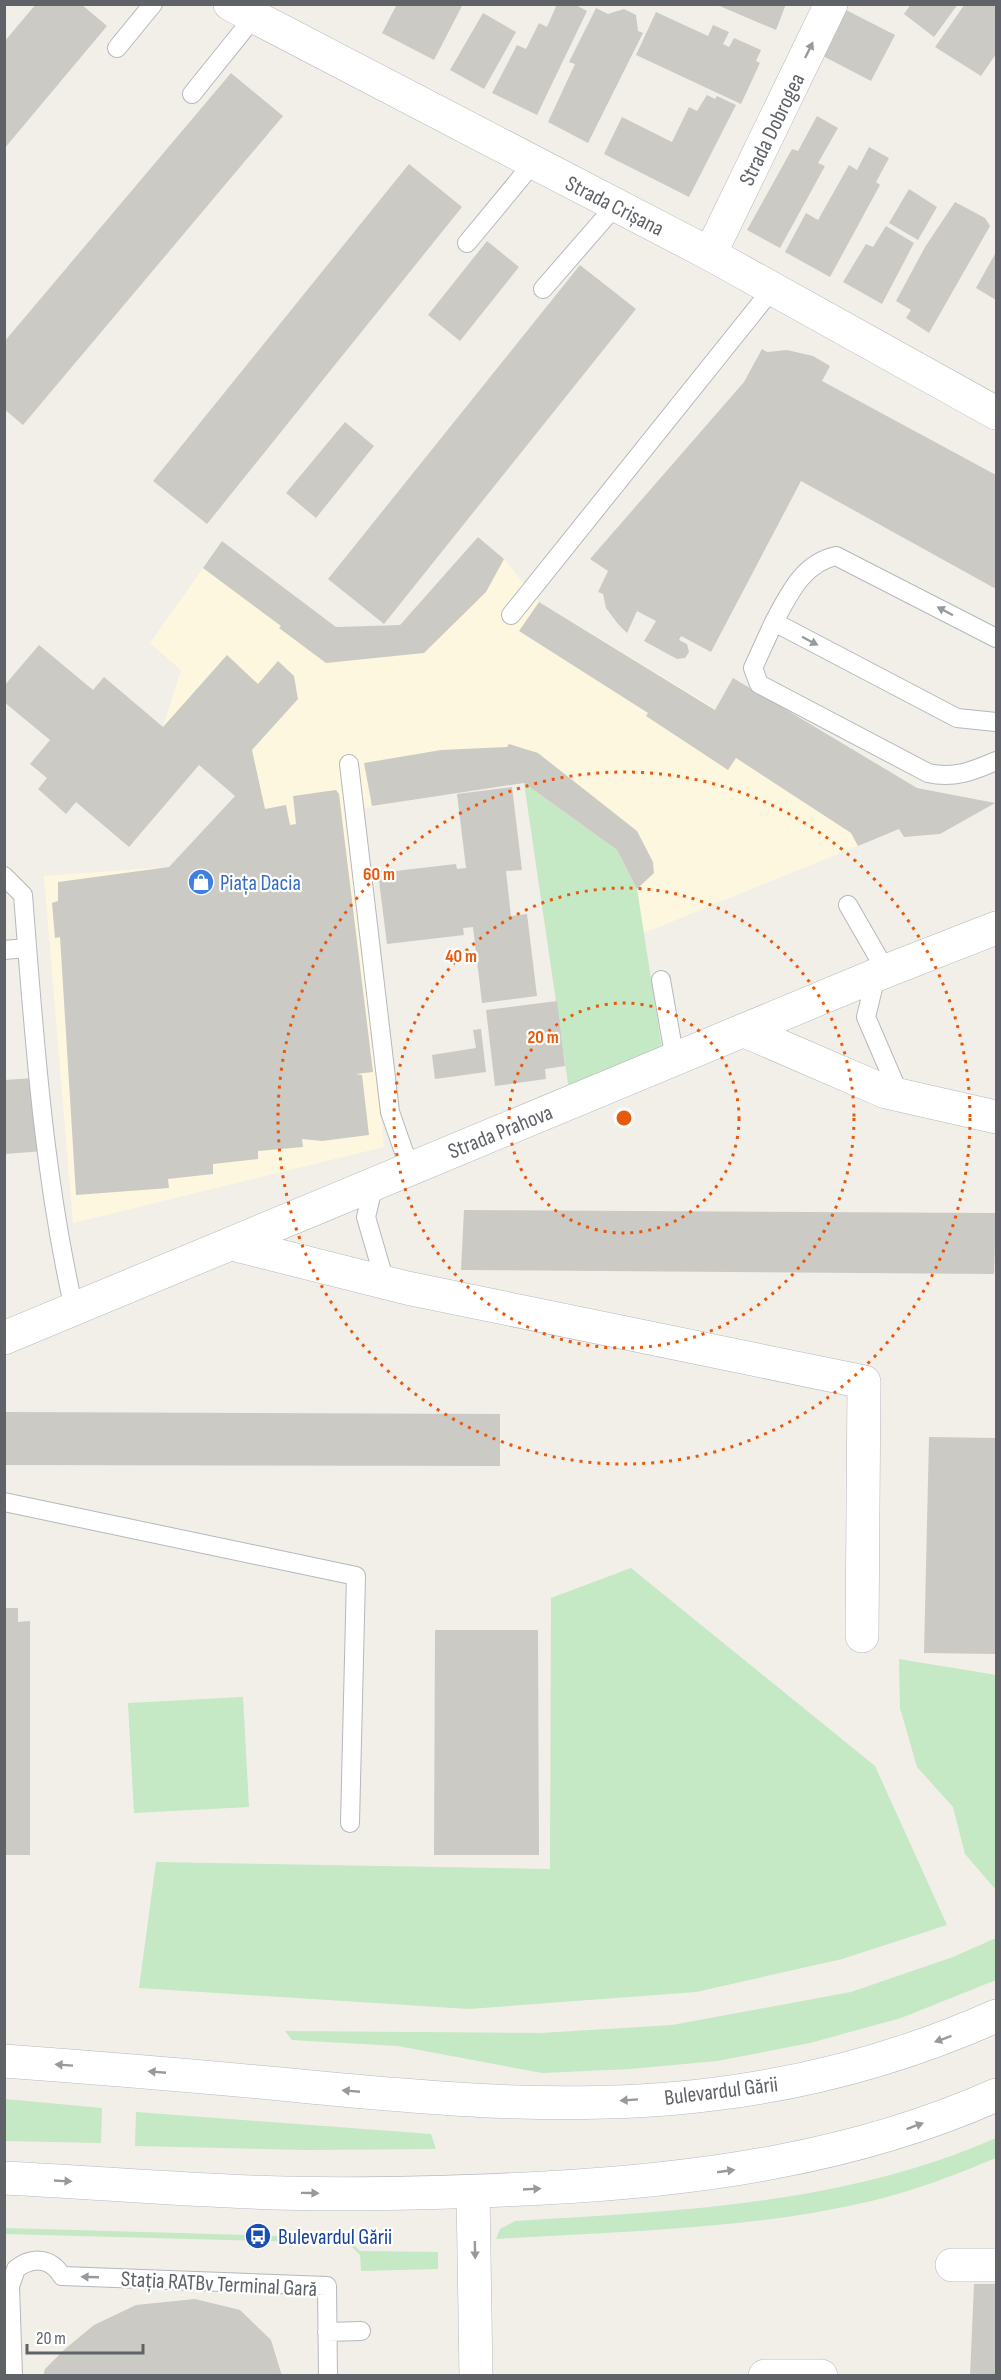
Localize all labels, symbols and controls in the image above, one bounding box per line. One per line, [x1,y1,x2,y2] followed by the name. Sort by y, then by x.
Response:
[804,41,814,58] one-way arrow
[734,69,811,190] street label: Strada Dobrogea
[561,170,668,243] street label: Strada Crișana
[936,606,953,616] one-way arrow
[802,636,819,646] one-way arrow
[363,864,395,885] text: 60 m
[186,867,216,897] shop icon: Piața Dacia
[220,870,301,897] place label: Piața Dacia
[445,946,477,967] text: 40 m
[527,1027,559,1048] text: 20 m
[444,1099,557,1166] street label: Strada Prahova
[614,1108,634,1128] centre of rings
[934,2035,952,2045] one-way arrow
[55,2060,74,2070] one-way arrow
[147,2067,166,2077] one-way arrow
[663,2071,779,2112] street label: Bulevardul Gării
[341,2086,360,2096] one-way arrow
[619,2095,638,2104] one-way arrow
[906,2120,924,2130] one-way arrow
[716,2166,735,2175] one-way arrow
[53,2177,72,2186] one-way arrow
[522,2184,541,2193] one-way arrow
[301,2188,320,2198] one-way arrow
[243,2221,273,2251] bus stop icon: Bulevardul Gării
[278,2224,392,2251] place label: Bulevardul Gării
[471,2241,480,2260] one-way arrow
[120,2266,318,2303] street label: Stația RATBv Terminal Gară
[81,2272,100,2281] one-way arrow
[27,2317,142,2355] scale bar
[36,2328,66,2349] text: 20 m

